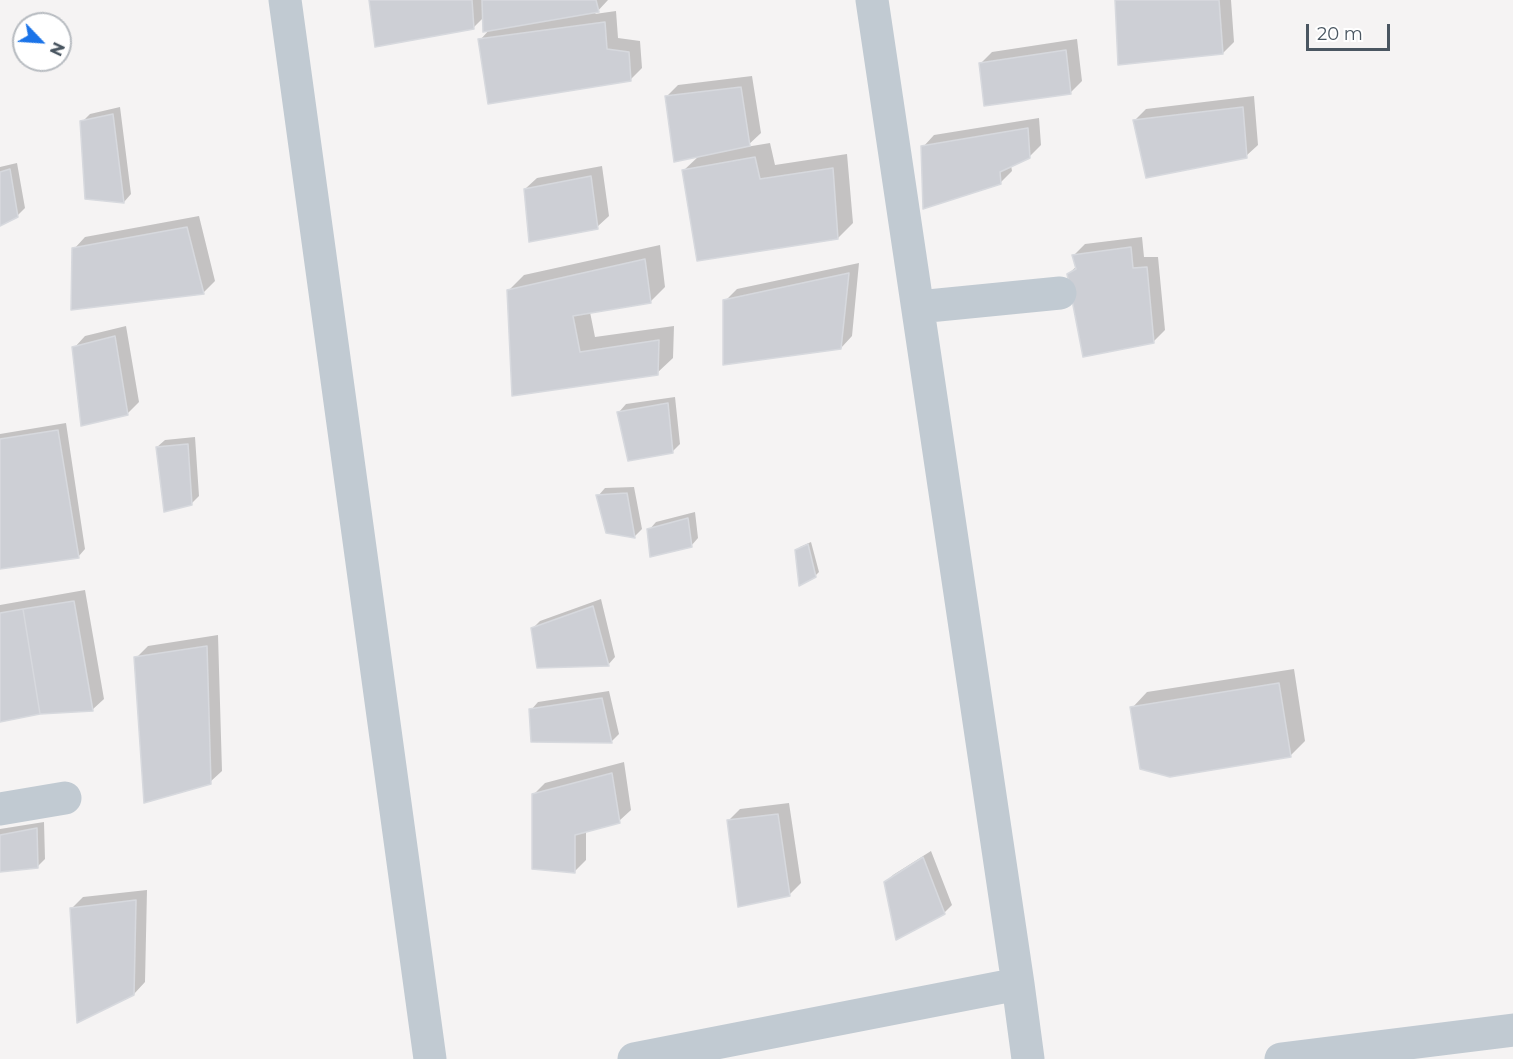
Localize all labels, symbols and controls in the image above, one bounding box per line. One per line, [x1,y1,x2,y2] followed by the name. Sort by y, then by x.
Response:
[12,12,72,72] north arrow
[1309,12,1393,50] scale bar
[1317,23,1363,45] text: 20 m
[46,39,68,59] text: N

